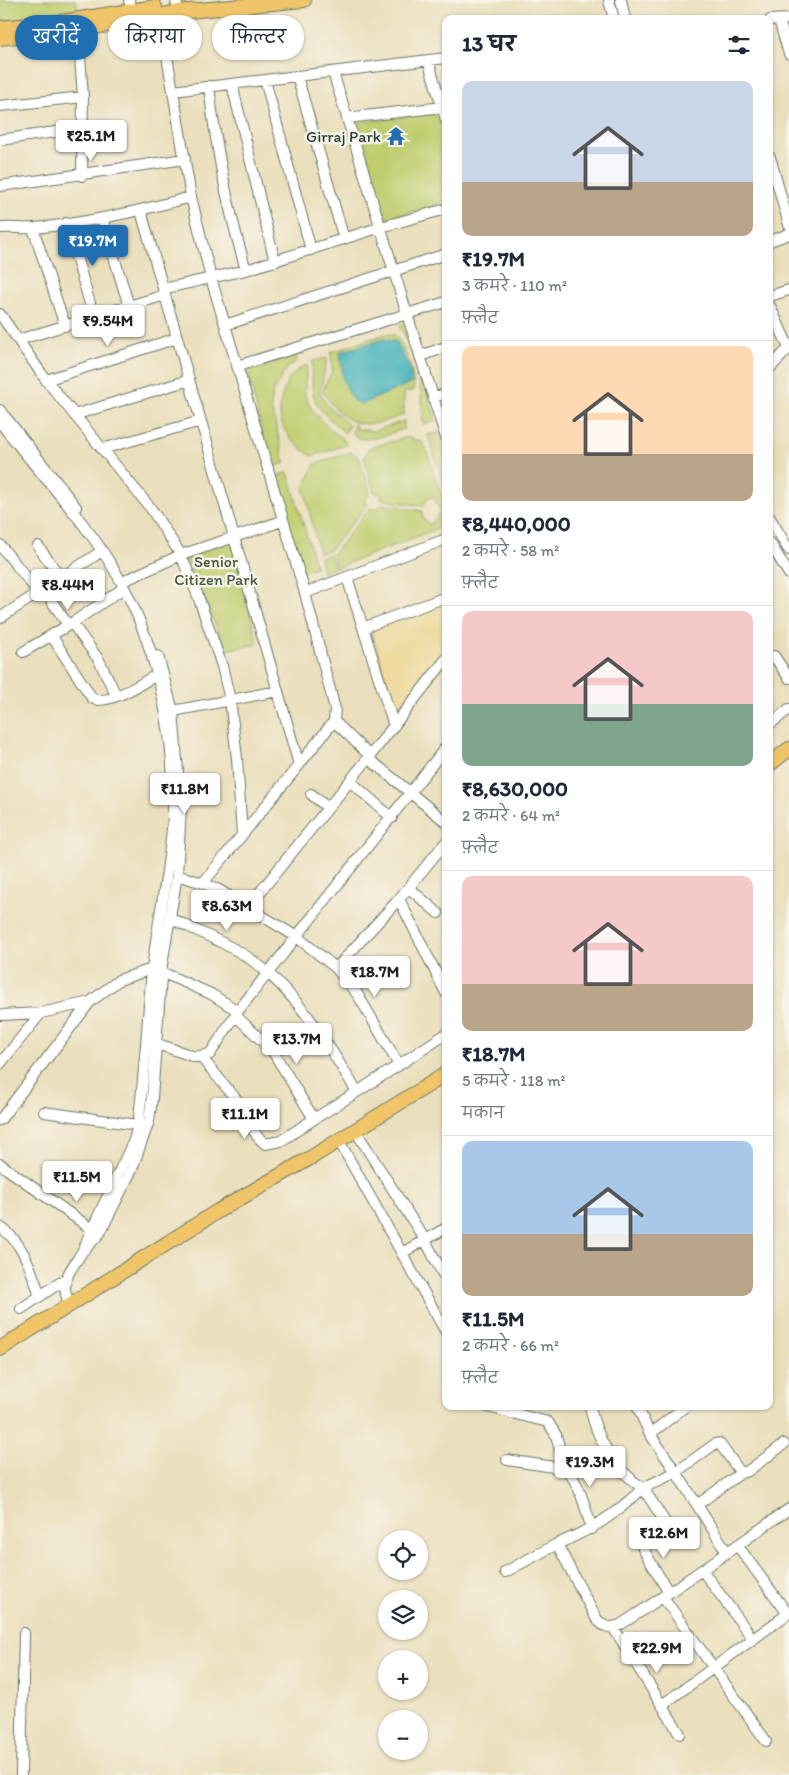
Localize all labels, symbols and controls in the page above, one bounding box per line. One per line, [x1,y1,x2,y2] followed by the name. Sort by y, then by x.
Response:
[15,15,98,60] chip: खरीदें
[108,15,202,60] chip: किराया
[212,15,304,60] chip: फ़िल्टर
[462,31,516,56] text: 13 घर
[725,31,753,59] icon: filters
[563,113,653,203] icon: home
[50,120,132,162] pin: ₹25.1M
[385,125,407,147] temple icon: Girraj Park
[67,126,115,145] text: ₹25.1M
[306,127,381,146] place label: Girraj Park
[52,224,134,267] pin: ₹19.7M
[69,231,117,250] text: ₹19.7M
[462,246,525,271] text: ₹19.7M
[462,276,567,295] text: 3 कमरे · 110 m²
[67,304,149,347] pin: ₹9.54M
[462,308,498,327] text: फ़्लैट
[83,311,133,330] text: ₹9.54M
[563,379,653,469] icon: home
[462,511,571,536] text: ₹8,440,000
[462,541,559,560] text: 2 कमरे · 58 m²
[174,552,258,589] park label: Senior Citizen Park
[27,568,109,611] pin: ₹8.44M
[462,573,498,592] text: फ़्लैट
[42,575,94,594] text: ₹8.44M
[563,644,653,734] icon: home
[144,772,226,815] pin: ₹11.8M
[462,776,568,801] text: ₹8,630,000
[161,779,209,798] text: ₹11.8M
[462,806,560,825] text: 2 कमरे · 64 m²
[462,838,498,857] text: फ़्लैट
[186,890,268,932] pin: ₹8.63M
[202,896,252,915] text: ₹8.63M
[563,909,653,999] icon: home
[334,956,416,998] pin: ₹18.7M
[351,962,399,981] text: ₹18.7M
[256,1022,338,1065] pin: ₹13.7M
[273,1029,321,1048] text: ₹13.7M
[462,1041,526,1066] text: ₹18.7M
[462,1071,566,1090] text: 5 कमरे · 118 m²
[204,1098,286,1140] pin: ₹11.1M
[462,1103,504,1122] text: मकान
[222,1104,268,1123] text: ₹11.1M
[36,1160,118,1203] pin: ₹11.5M
[53,1167,101,1186] text: ₹11.5M
[563,1174,653,1264] icon: home
[462,1306,524,1331] text: ₹11.5M
[462,1336,559,1355] text: 2 कमरे · 66 m²
[462,1368,498,1387] text: फ़्लैट
[549,1446,631,1488] pin: ₹19.3M
[566,1452,614,1471] text: ₹19.3M
[623,1516,705,1559] pin: ₹12.6M
[640,1523,688,1542] text: ₹12.6M
[378,1530,428,1760] map controls
[378,1530,428,1580] button: locate
[378,1590,428,1640] button: layers
[616,1632,698,1674] pin: ₹22.9M
[632,1638,682,1657] text: ₹22.9M
[378,1650,428,1700] button: +
[378,1710,428,1760] button: −

